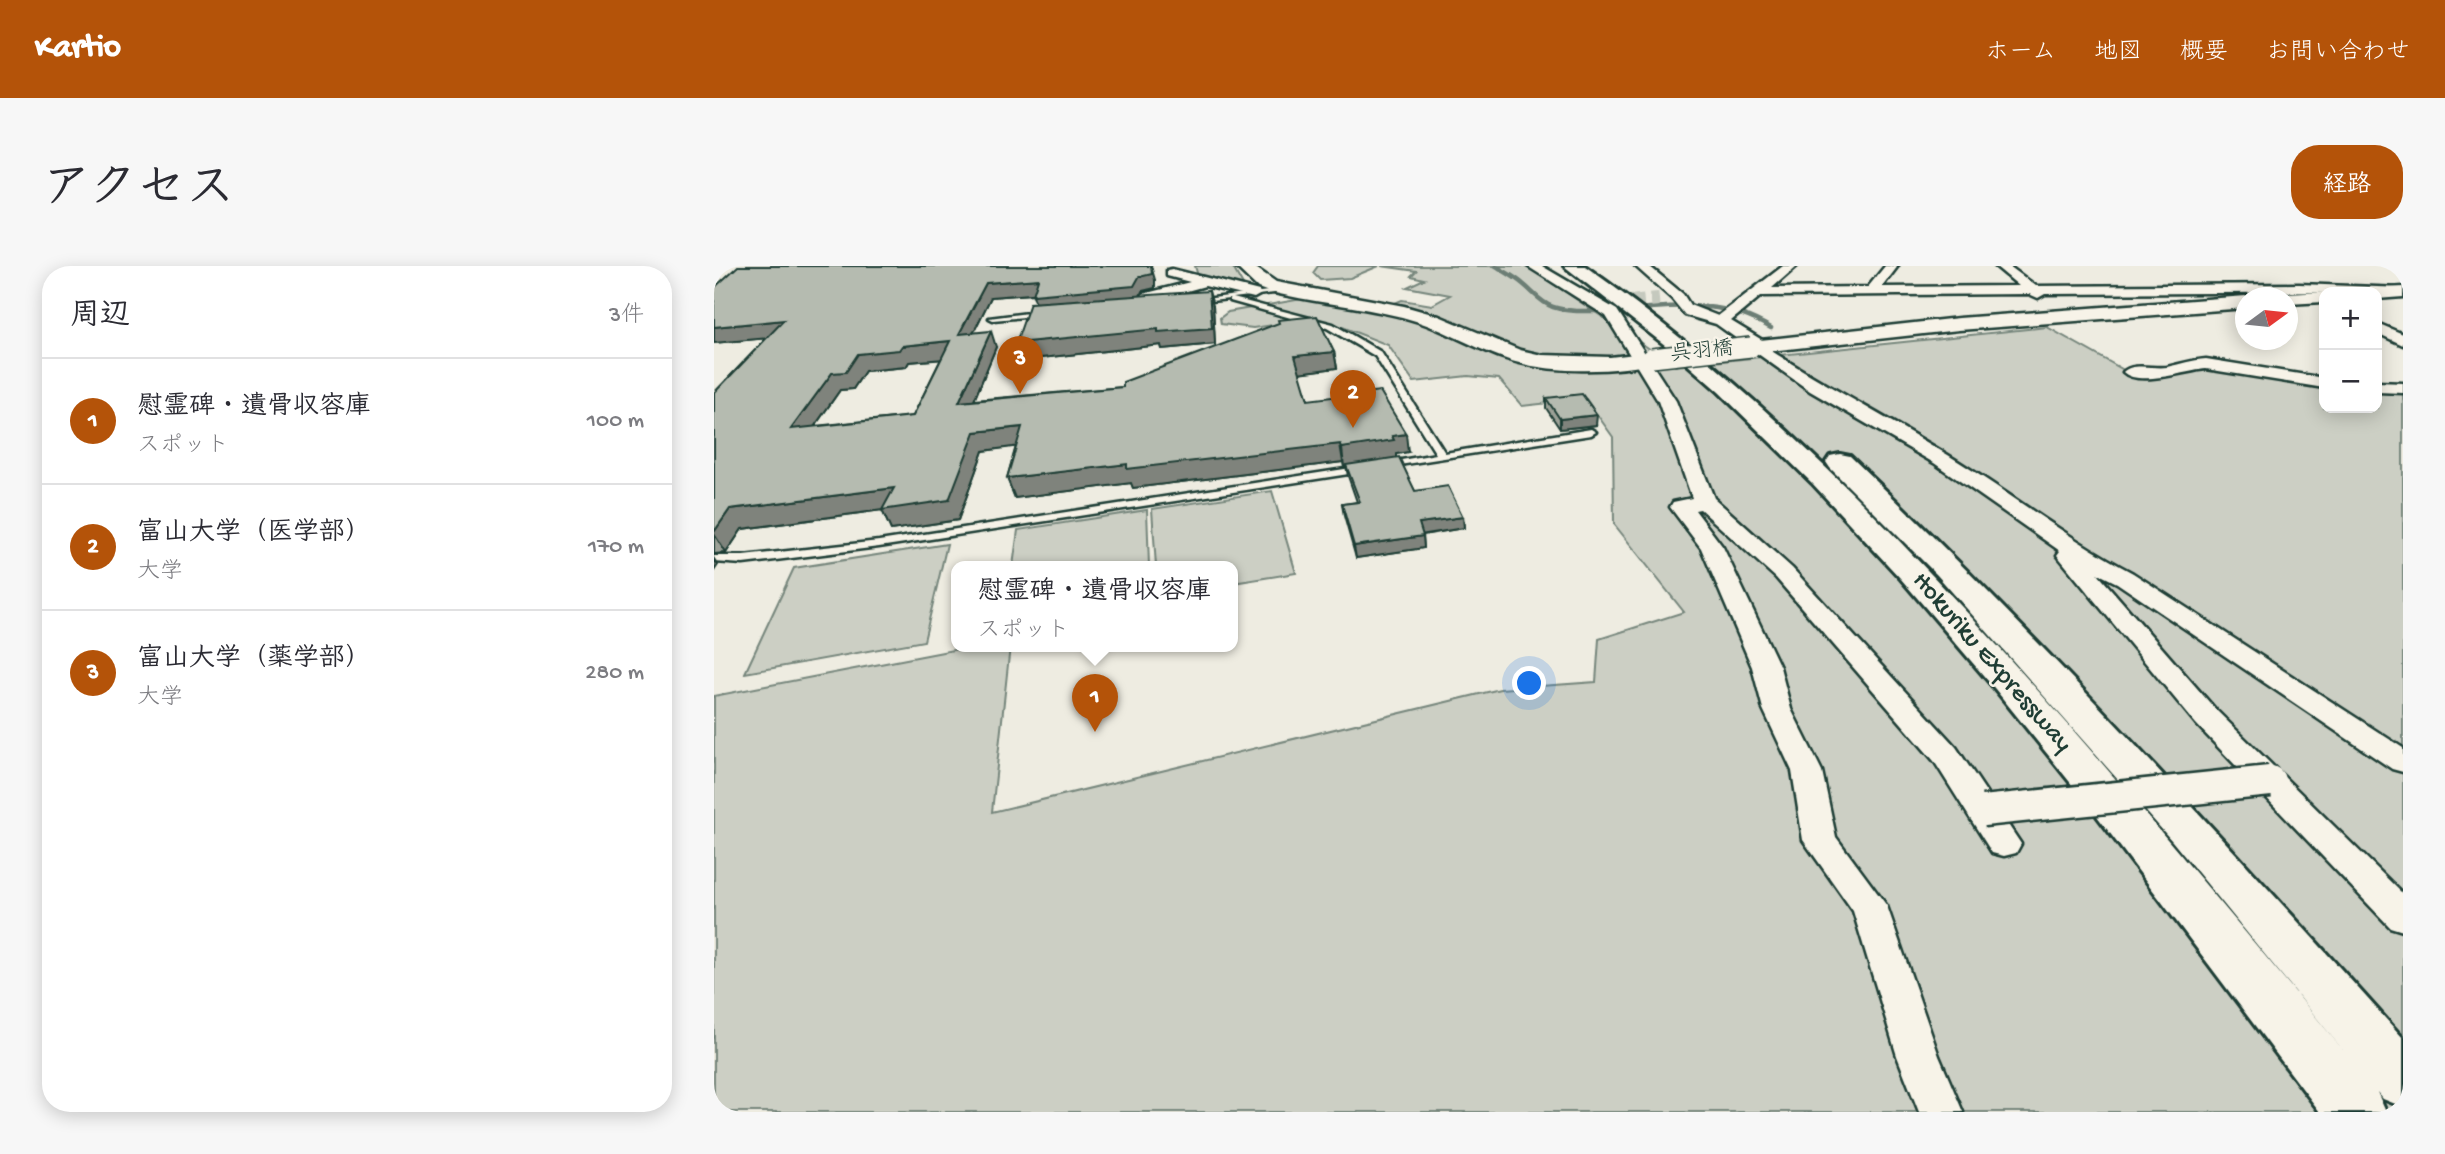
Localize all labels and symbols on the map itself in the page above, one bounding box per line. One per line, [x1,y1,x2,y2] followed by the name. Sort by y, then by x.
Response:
[2235,287,2298,350] north arrow
[997,336,1043,394] pin: 3
[1669,336,1735,369] street label: 呉羽橋
[1330,370,1376,428] pin: 2
[1904,567,2078,760] street label: Hokuriku Expressway
[1512,666,1546,700] your location
[1072,674,1118,732] pin: 1

